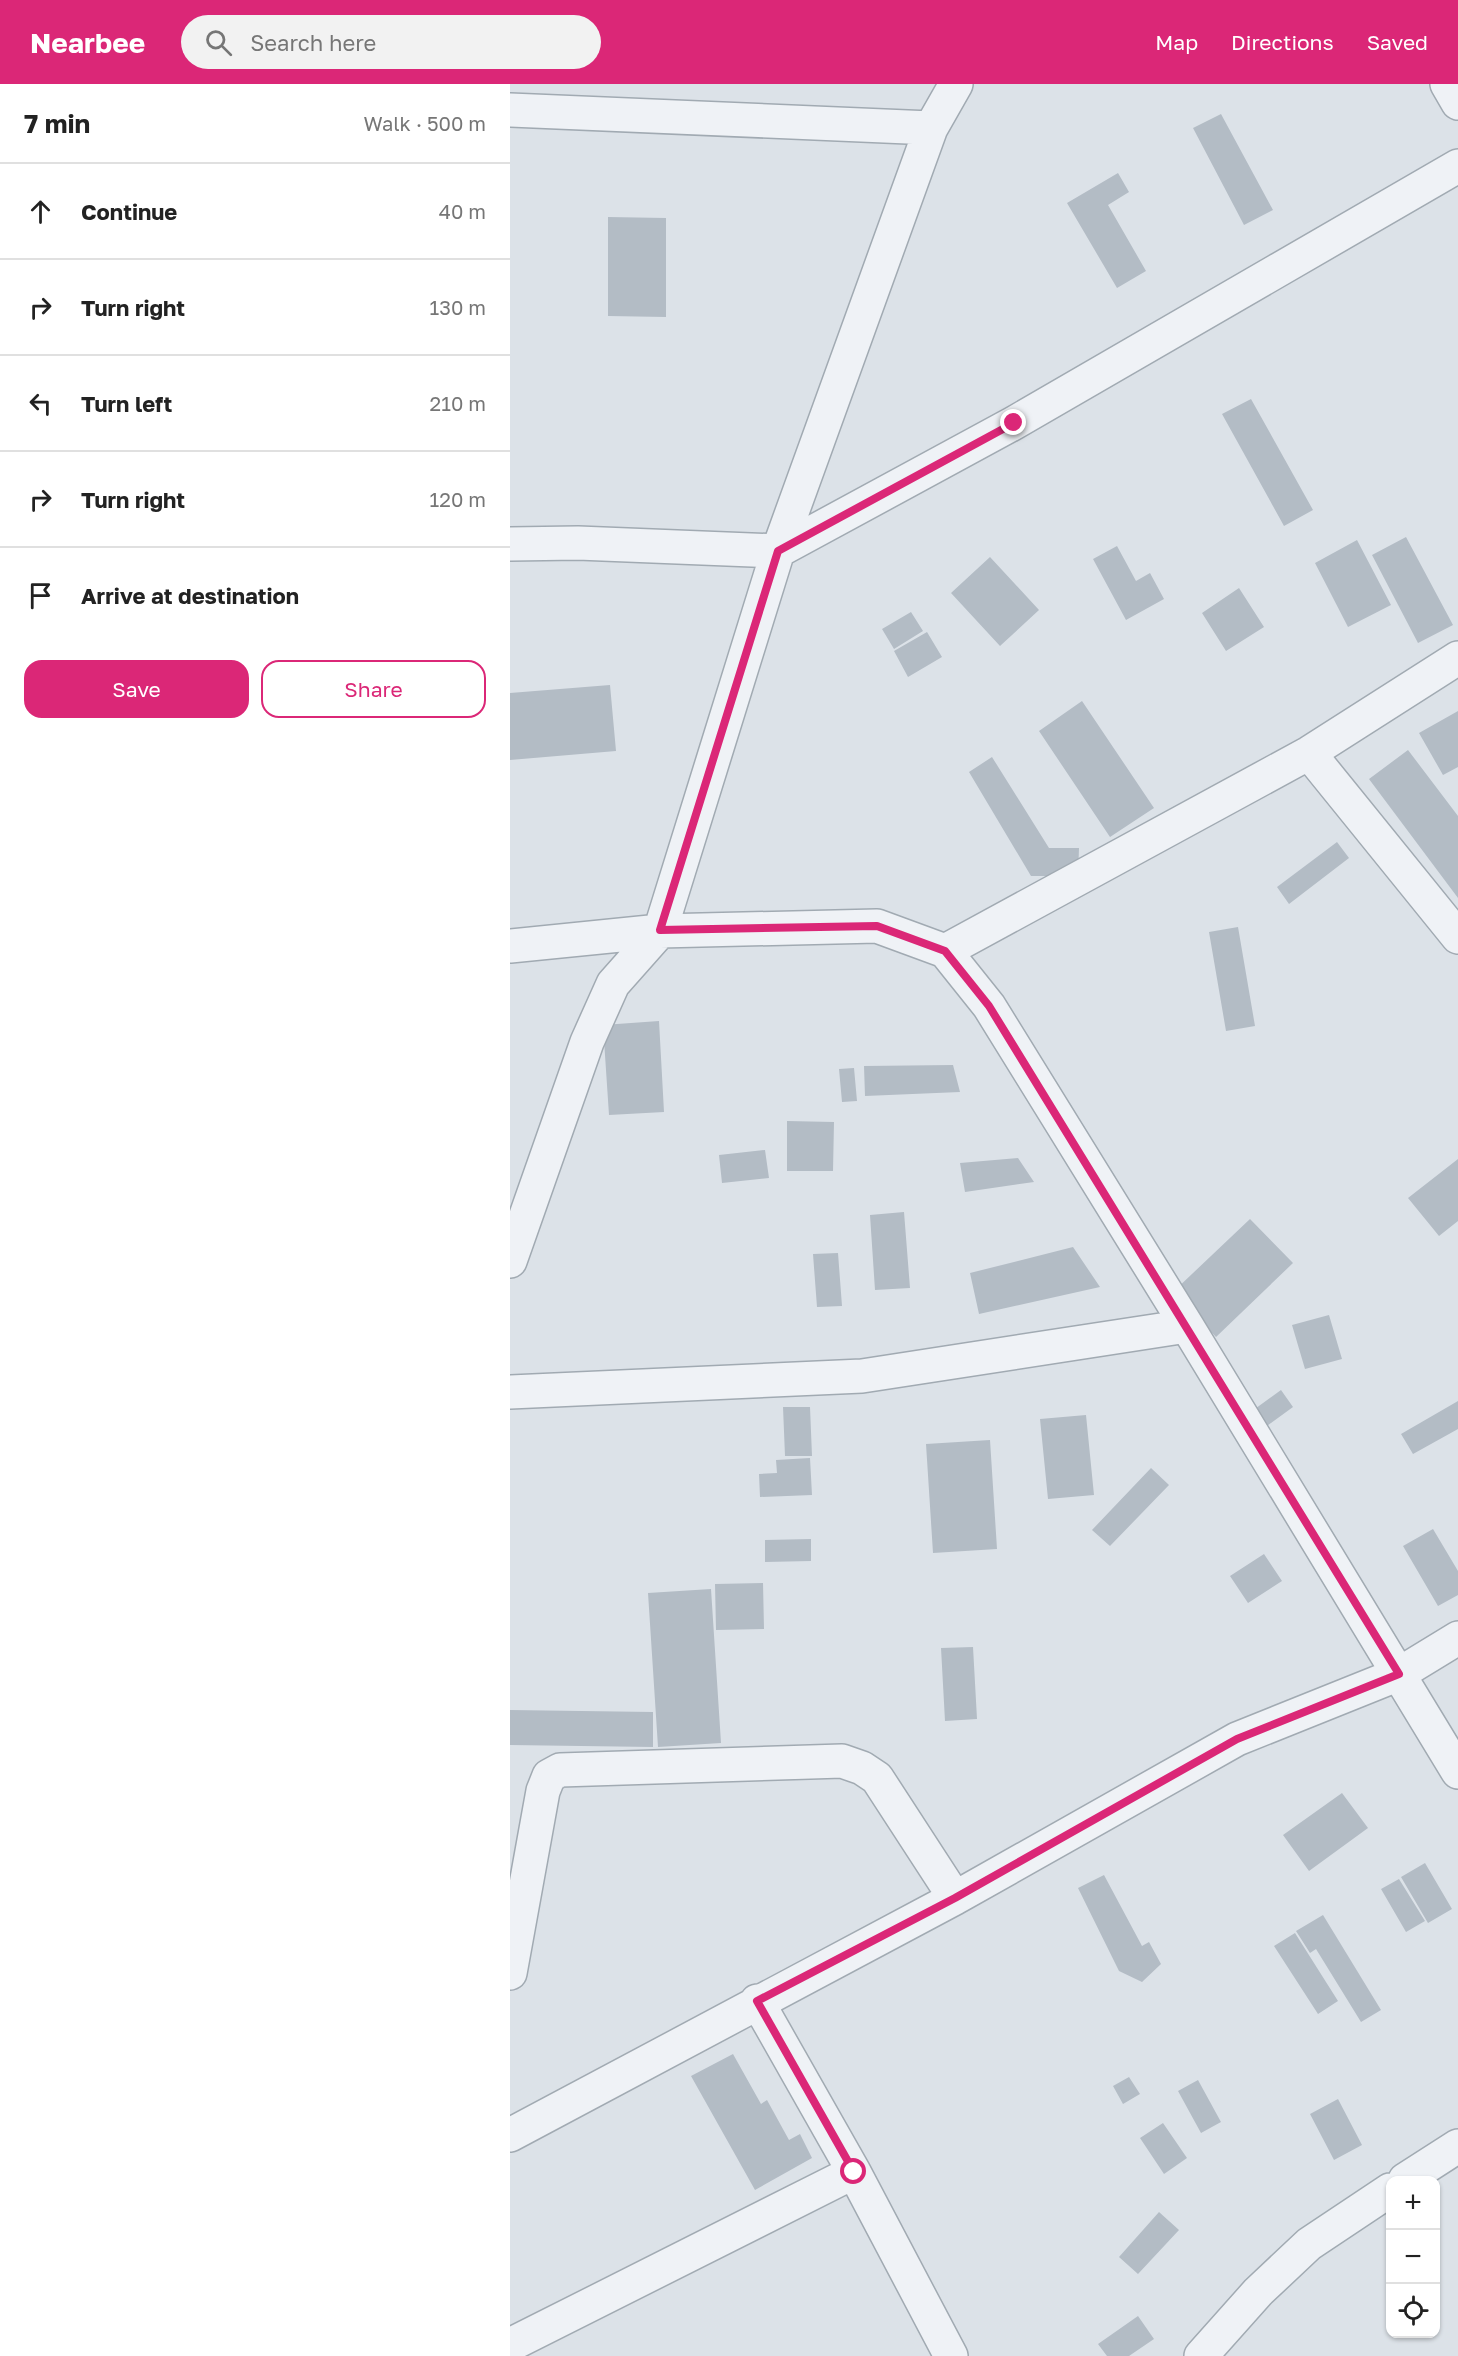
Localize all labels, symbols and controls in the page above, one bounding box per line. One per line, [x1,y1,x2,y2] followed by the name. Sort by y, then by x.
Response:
[181,15,601,69] search box
[30,26,145,59] text: Nearbee
[202,26,235,59] icon: search
[250,29,376,56] text: Search here
[1155,29,1198,55] text: Map
[1231,29,1334,55] text: Directions
[1367,29,1428,55] text: Saved
[24,108,90,139] text: 7 min
[364,111,486,135] text: Walk · 500 m
[24,195,57,228] icon: ahead
[81,198,177,225] text: Continue
[439,199,486,223] text: 40 m
[24,291,57,324] icon: right
[81,294,185,321] text: Turn right
[430,295,486,319] text: 130 m
[24,387,57,420] icon: left
[81,390,172,417] text: Turn left
[430,391,486,415] text: 210 m
[1000,409,1026,435] route end
[24,483,57,516] icon: right
[81,486,185,513] text: Turn right
[430,487,486,511] text: 120 m
[24,579,57,612] icon: arrive
[81,582,299,609] text: Arrive at destination
[24,660,249,718] button: Save
[261,660,486,718] button: Share
[840,2158,866,2184] route start
[1386,2176,1440,2338] map controls
[1386,2176,1440,2230] button: +
[1386,2230,1440,2284] button: −
[1386,2284,1440,2338] button: locate

